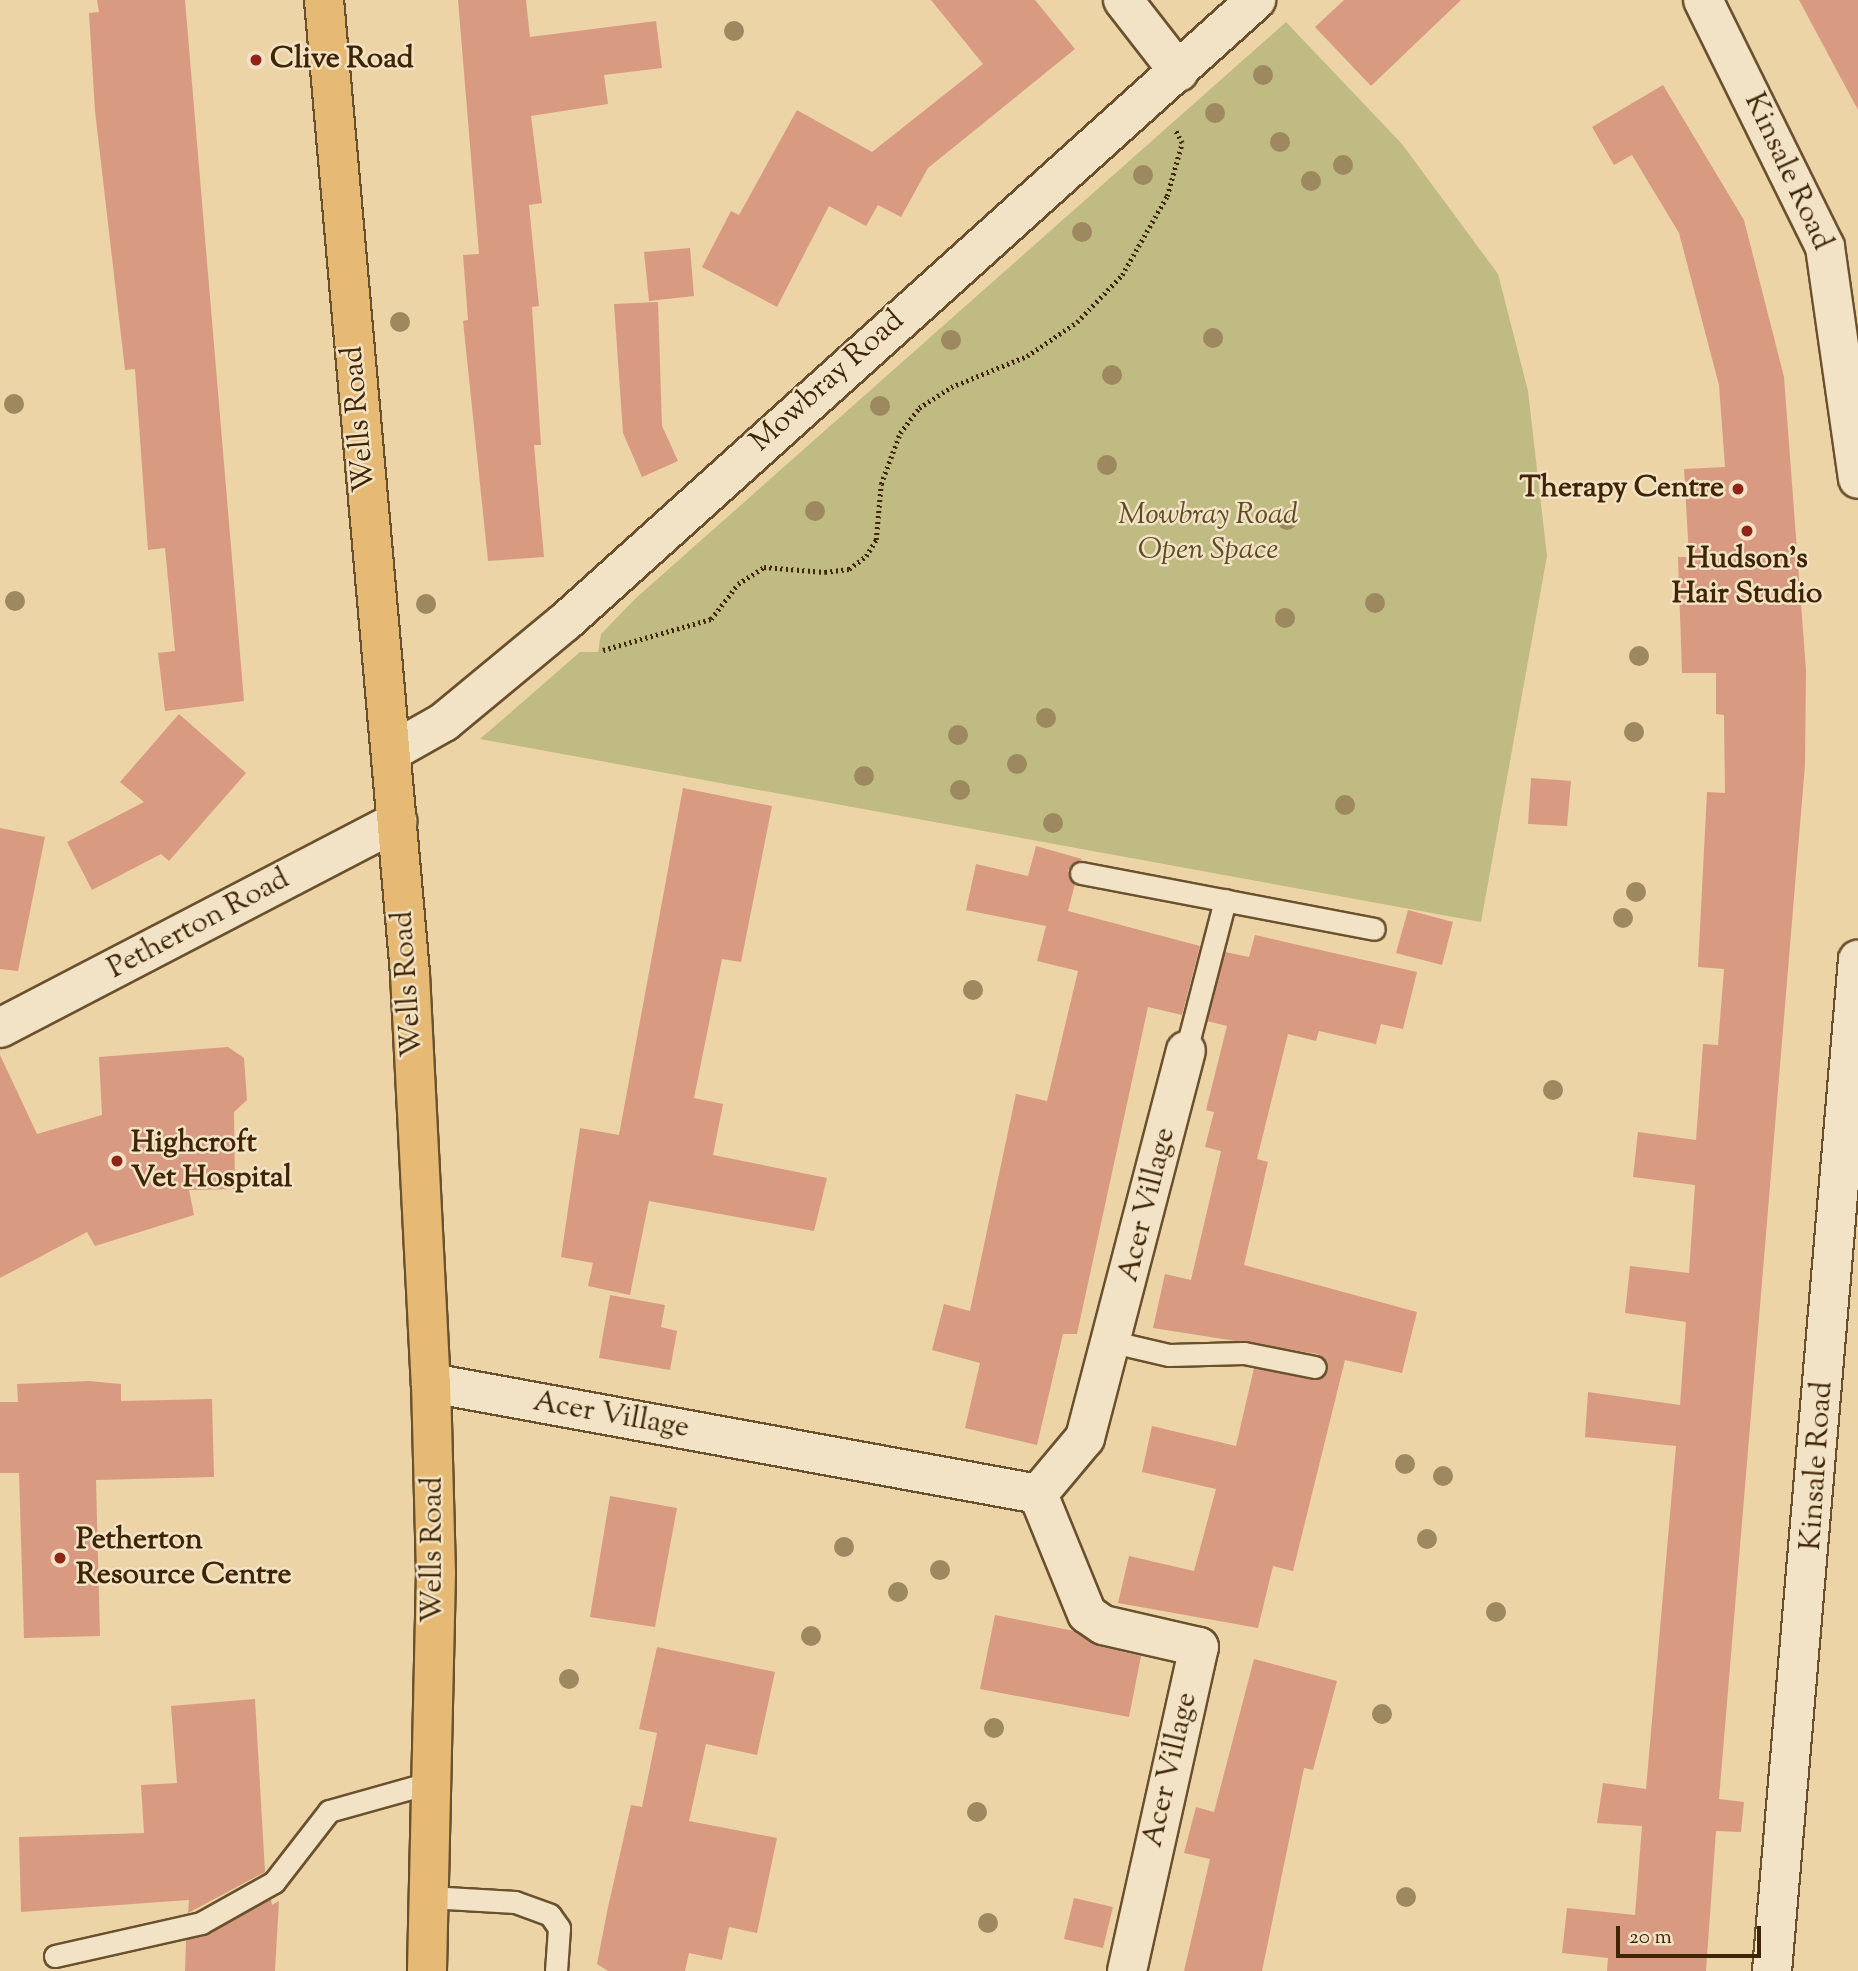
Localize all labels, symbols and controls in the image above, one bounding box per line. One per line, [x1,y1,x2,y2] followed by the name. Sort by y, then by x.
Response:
[270,42,414,78] place label: Clive Road
[248,52,264,68] marker: Clive Road
[1735,88,1839,256] street label: Kinsale Road
[744,304,912,460] street label: Mowbray Road
[336,344,384,494] street label: Wells Road
[1519,471,1724,507] place label: Therapy Centre
[1730,481,1746,497] marker: Therapy Centre
[1118,498,1298,568] park label: Mowbray Road Open Space
[1739,523,1755,539] marker: Hudson's Hair Studio
[1672,542,1822,612] place label: Hudson's Hair Studio
[102,862,296,988] street label: Petherton Road
[386,910,432,1058] street label: Wells Road
[1111,1124,1185,1286] street label: Acer Village
[131,1126,292,1196] place label: Highcroft Vet Hospital
[109,1153,125,1169] marker: Highcroft Vet Hospital
[1794,1380,1842,1552] street label: Kinsale Road
[530,1385,692,1447] street label: Acer Village
[416,1477,452,1623] street label: Wells Road
[76,1523,292,1594] place label: Petherton Resource Centre
[50,1548,70,1568] marker: Petherton Resource Centre
[1136,1689,1206,1851] street label: Acer Village
[1620,1912,1765,1956] scale bar
[1629,1923,1672,1953] text: 20 m

